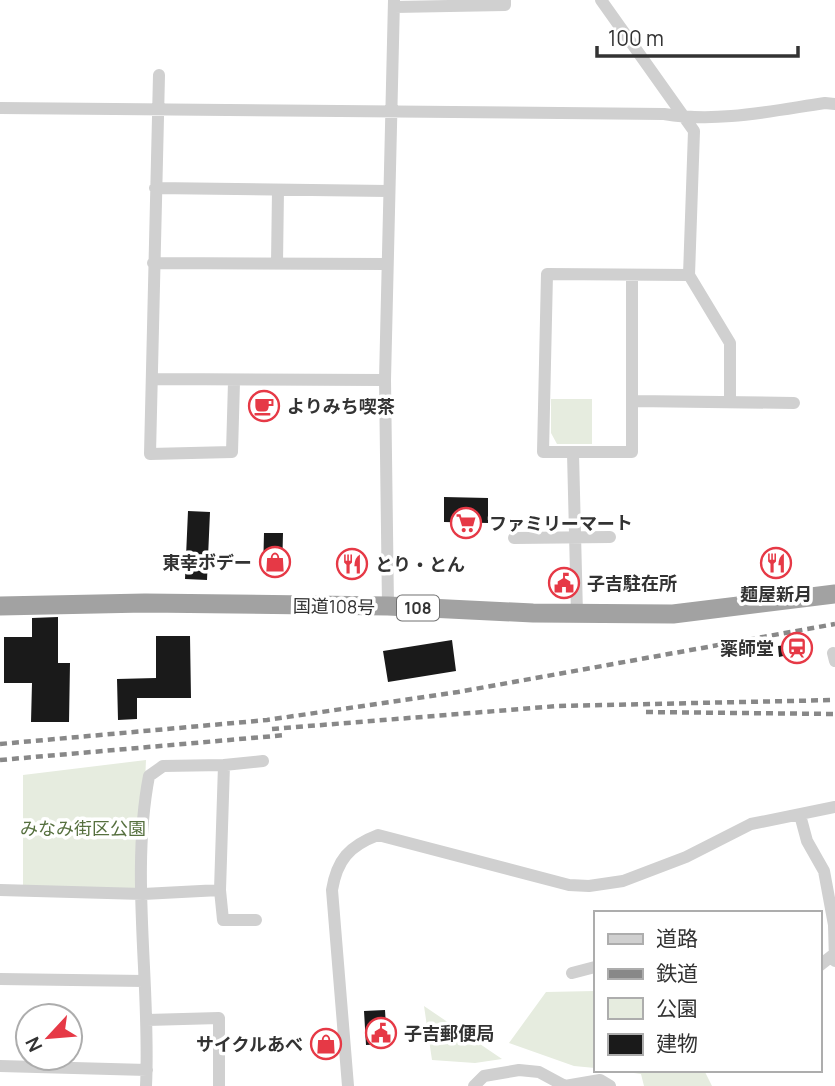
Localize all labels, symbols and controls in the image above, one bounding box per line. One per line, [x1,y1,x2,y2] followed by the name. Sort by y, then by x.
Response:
[597,14,798,58] scale bar
[608,24,664,52] text: 100 m
[247,389,281,423] cafe icon: よりみち喫茶
[287,394,395,418] place label: よりみち喫茶
[449,506,483,540] supermarket icon: ファミリーマート
[489,511,633,535] place label: ファミリーマート
[258,545,292,579] shop icon: 東幸ボデー
[759,546,793,580] restaurant icon: 麺屋新月
[335,547,369,581] restaurant icon: とり・とん
[162,550,252,574] place label: 東幸ボデー
[375,552,465,576] place label: とり・とん
[547,566,581,600] public building icon: 子吉駐在所
[587,571,677,595] place label: 子吉駐在所
[740,582,812,606] place label: 麺屋新月
[293,593,375,619] street label: 国道108号
[397,596,439,621] road number: 108
[780,631,814,665] station icon: 薬師堂
[720,636,774,660] place label: 薬師堂
[20,816,146,840] park label: みなみ街区公園
[594,911,821,1072] legend
[656,924,698,952] text: 道路
[656,959,698,987] text: 鉄道
[656,994,698,1022] text: 公園
[14,1002,84,1072] north arrow
[364,1016,398,1050] public building icon: 子吉郵便局
[404,1021,494,1045] place label: 子吉郵便局
[309,1027,343,1061] shop icon: サイクルあべ
[656,1029,698,1057] text: 建物
[196,1032,303,1056] place label: サイクルあべ
[19,1033,48,1056] text: N

